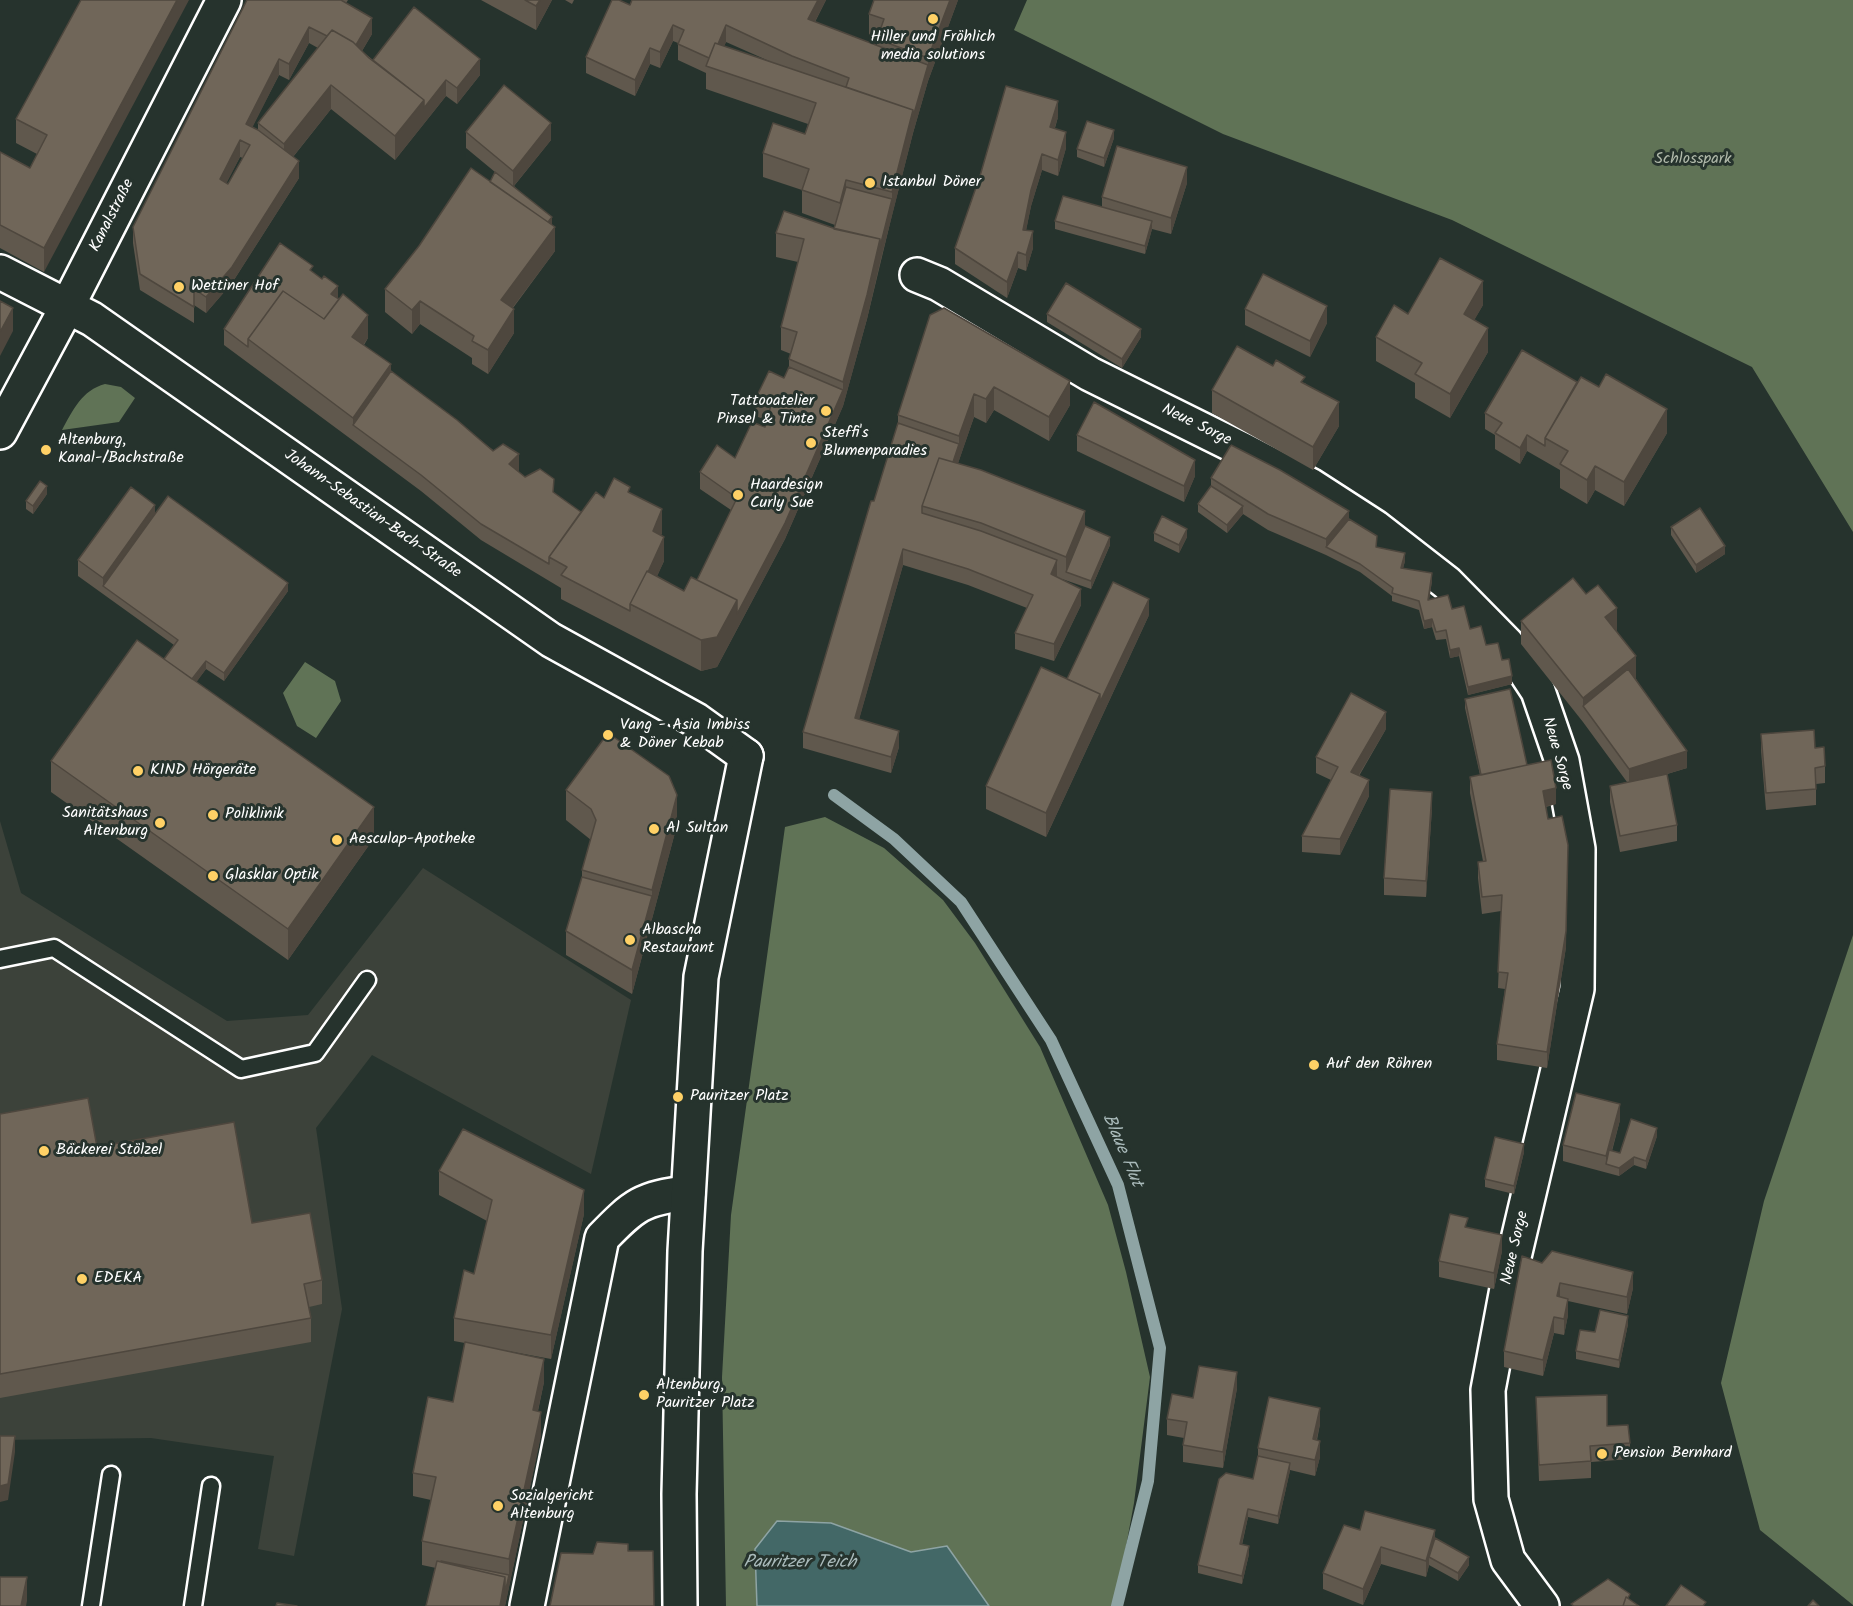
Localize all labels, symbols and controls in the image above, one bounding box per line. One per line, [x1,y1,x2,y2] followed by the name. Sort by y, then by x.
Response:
[926,12,940,26] marker: Hiller und Fröhlich media solutions
[871,28,995,66] place label: Hiller und Fröhlich media solutions
[1655,150,1731,170] park label: Schlosspark
[882,173,981,193] place label: Istanbul Döner
[86,176,140,256] street label: Kanalstraße
[863,176,877,190] marker: Istanbul Döner
[191,277,278,297] place label: Wettiner Hof
[172,280,186,294] marker: Wettiner Hof
[717,392,814,430] place label: Tattooatelier Pinsel & Tinte
[1158,401,1234,451] street label: Neue Sorge
[819,404,833,418] marker: Tattooatelier Pinsel & Tinte
[823,424,927,462] place label: Steffi's Blumenparadies
[58,431,184,469] place label: Altenburg, Kanal-/Bachstraße
[804,436,818,450] marker: Steffi's Blumenparadies
[39,443,53,457] marker: Altenburg, Kanal-/Bachstraße
[280,446,464,584] street label: Johann-Sebastian-Bach-Straße
[750,476,823,514] place label: Haardesign Curly Sue
[731,488,745,502] marker: Haardesign Curly Sue
[1536,715,1576,793] street label: Neue Sorge
[620,716,750,754] place label: Vang - Asia Imbiss & Döner Kebab
[601,728,615,742] marker: Vang - Asia Imbiss & Döner Kebab
[150,761,256,781] place label: KIND Hörgeräte
[131,764,145,778] marker: KIND Hörgeräte
[62,804,148,842] place label: Sanitätshaus Altenburg
[225,805,284,825] place label: Poliklinik
[206,808,220,822] marker: Poliklinik
[153,816,167,830] marker: Sanitätshaus Altenburg
[666,819,728,839] place label: Al Sultan
[647,822,661,836] marker: Al Sultan
[349,830,475,850] place label: Aesculap-Apotheke
[330,833,344,847] marker: Aesculap-Apotheke
[225,866,319,886] place label: Glasklar Optik
[206,869,220,883] marker: Glasklar Optik
[642,921,714,959] place label: Albascha Restaurant
[623,933,637,947] marker: Albascha Restaurant
[1326,1055,1432,1075] place label: Auf den Röhren
[1307,1058,1321,1072] marker: Auf den Röhren
[690,1087,788,1107] place label: Pauritzer Platz
[671,1090,685,1104] marker: Pauritzer Platz
[1096,1111,1146,1191] water label: Blaue Flut
[56,1141,162,1161] place label: Bäckerei Stölzel
[37,1144,51,1158] marker: Bäckerei Stölzel
[1498,1209,1534,1287] street label: Neue Sorge
[94,1269,142,1289] place label: EDEKA
[75,1272,89,1286] marker: EDEKA
[656,1376,754,1414] place label: Altenburg, Pauritzer Platz
[637,1388,651,1402] marker: Altenburg, Pauritzer Platz
[1614,1444,1732,1464] place label: Pension Bernhard
[1595,1447,1609,1461] marker: Pension Bernhard
[510,1487,594,1525] place label: Sozialgericht Altenburg
[491,1499,505,1513] marker: Sozialgericht Altenburg
[744,1553,856,1575] water label: Pauritzer Teich

